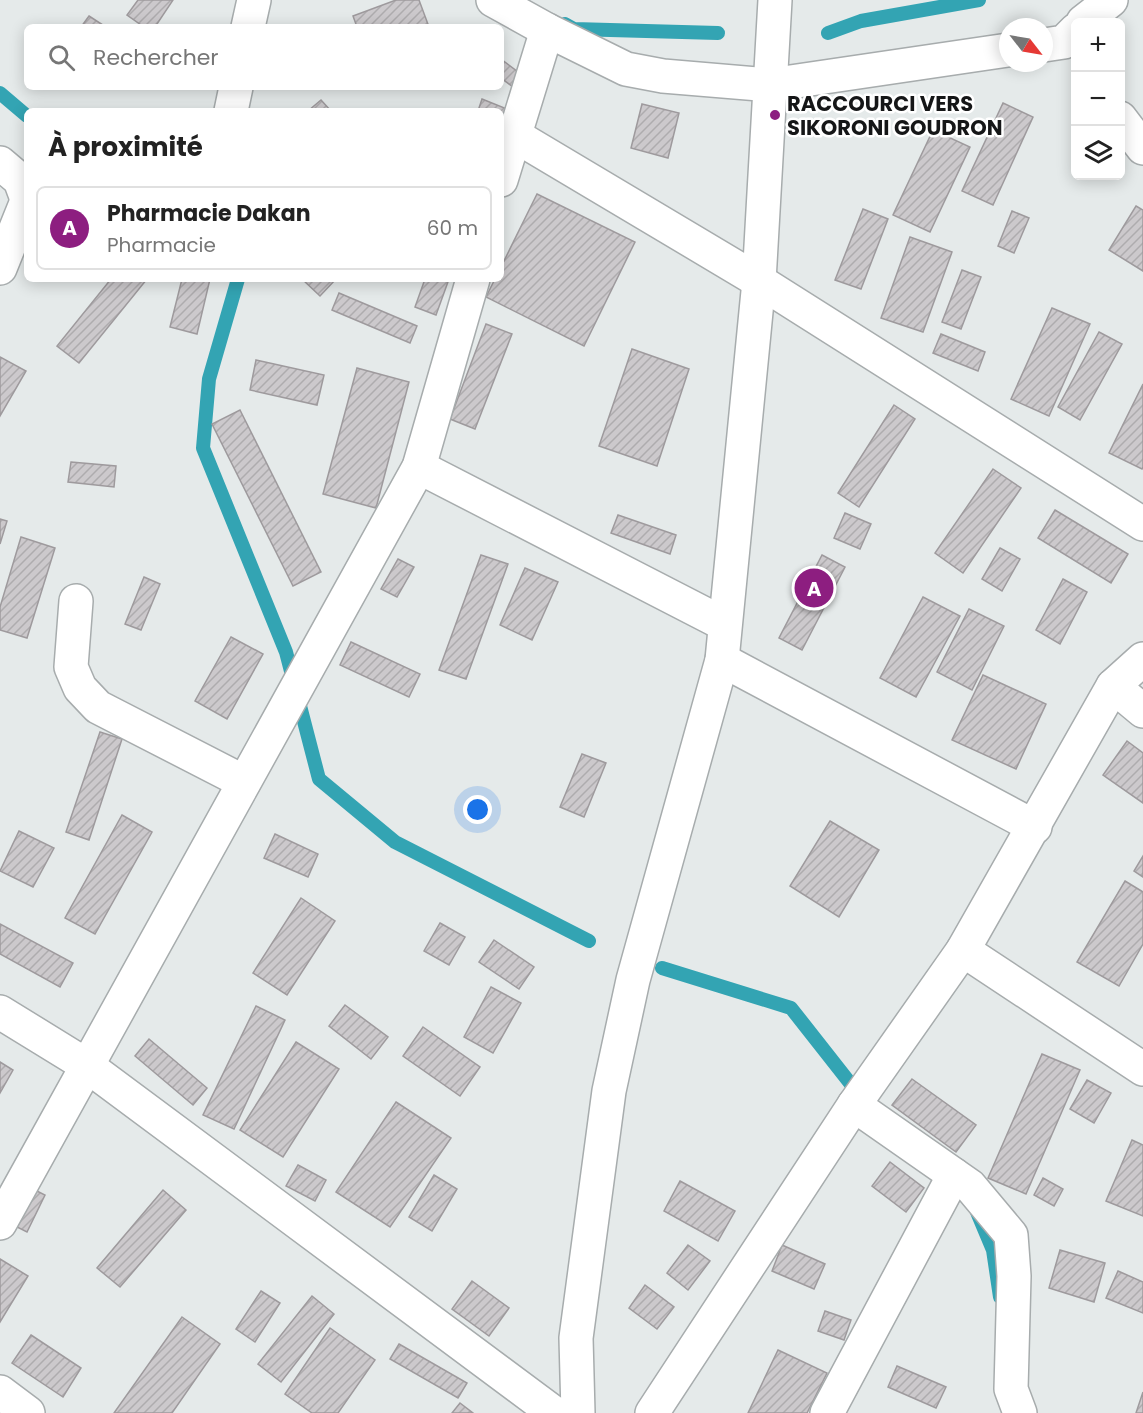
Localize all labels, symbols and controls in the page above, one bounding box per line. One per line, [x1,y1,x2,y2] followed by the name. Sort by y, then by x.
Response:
[999,18,1053,72] north arrow
[1071,18,1125,180] map controls
[1071,18,1125,72] button: +
[24,24,504,90] search box
[45,41,78,74] icon: search
[93,42,219,73] text: Rechercher
[1071,72,1125,126] button: −
[787,89,1002,142] place label: RACCOURCI VERS SIKORONI GOUDRON
[768,108,782,122] marker: RACCOURCI VERS SIKORONI GOUDRON
[1071,126,1125,180] button: layers
[48,129,203,165] text: À proximité
[107,198,310,229] text: Pharmacie Dakan
[62,214,77,242] text: A
[427,214,478,242] text: 60 m
[107,231,216,259] text: Pharmacie
[794,566,834,610] pin: A
[463,795,492,824] your location

